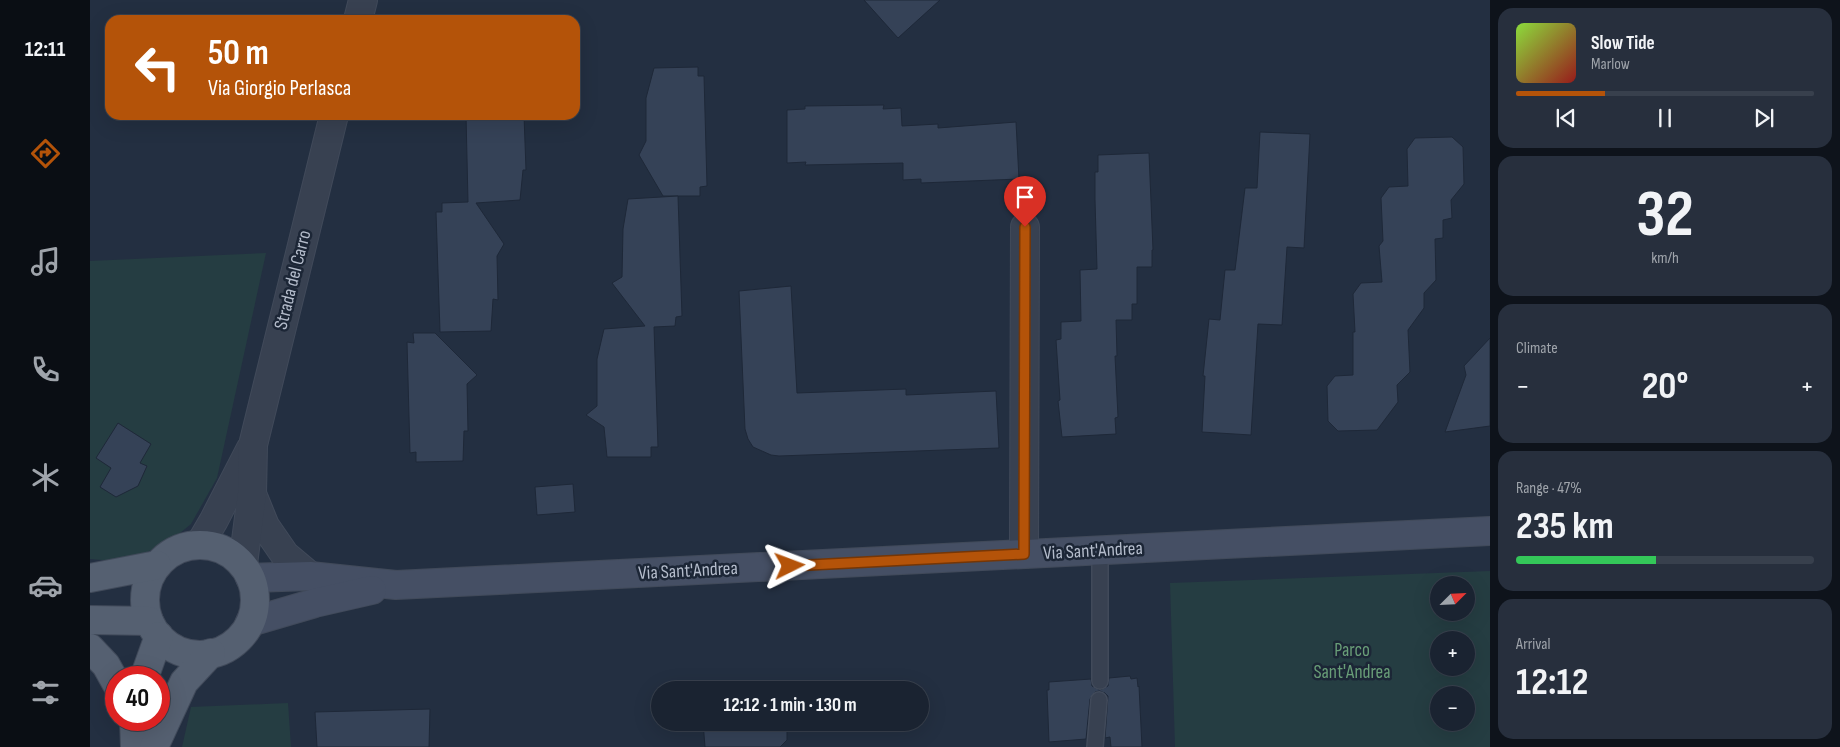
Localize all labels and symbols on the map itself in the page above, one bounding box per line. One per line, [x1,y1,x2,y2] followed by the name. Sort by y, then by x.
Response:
[1004,176,1046,227] pin
[270,228,316,332] street label: Strada del Carro
[1043,537,1143,565] street label: Via Sant'Andrea
[763,539,815,591] position arrow
[638,557,738,585] street label: Via Sant'Andrea
[1430,576,1475,621] north arrow
[1313,639,1391,684] park label: Parco Sant'Andrea
[105,666,170,731] speed limit sign: 40

